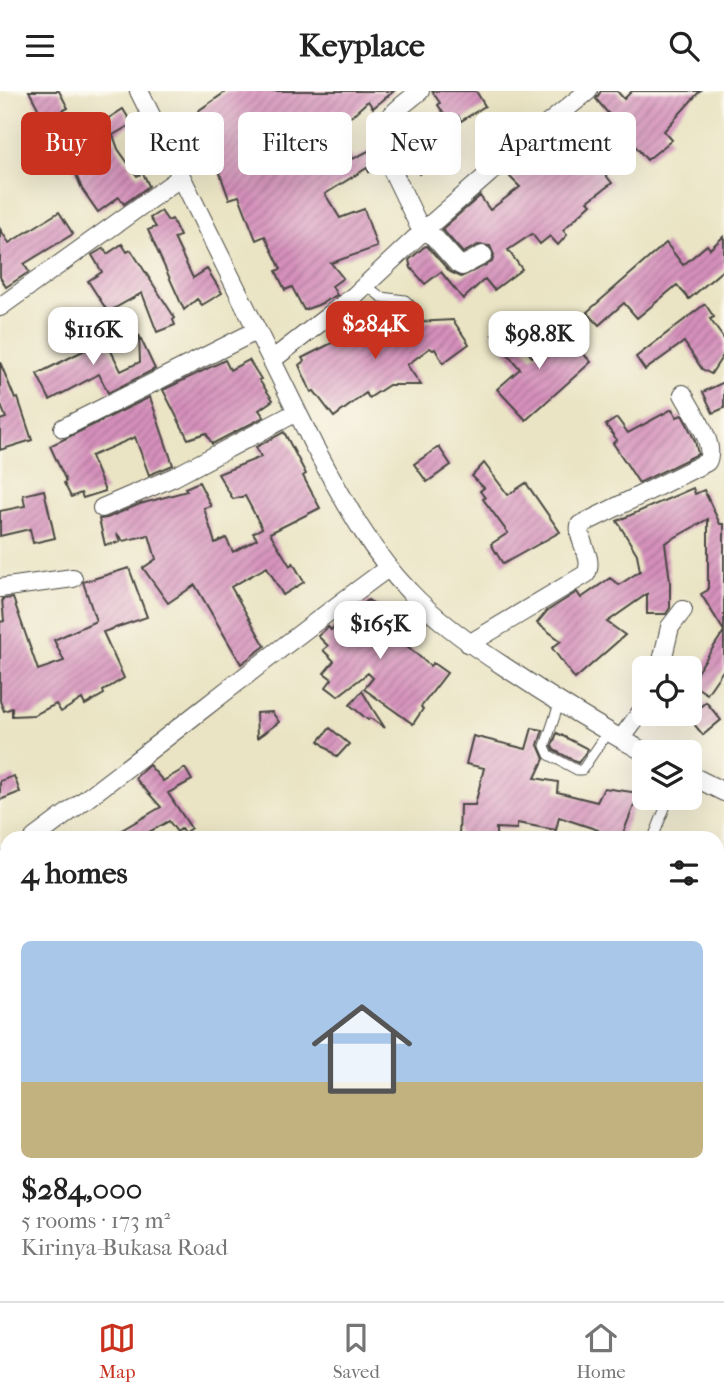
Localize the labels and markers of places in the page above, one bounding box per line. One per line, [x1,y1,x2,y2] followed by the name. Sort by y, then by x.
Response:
[326,301,424,361] pin: $284K
[44,307,142,367] pin: $116K
[482,311,596,371] pin: $98.8K
[331,601,429,661] pin: $165K

